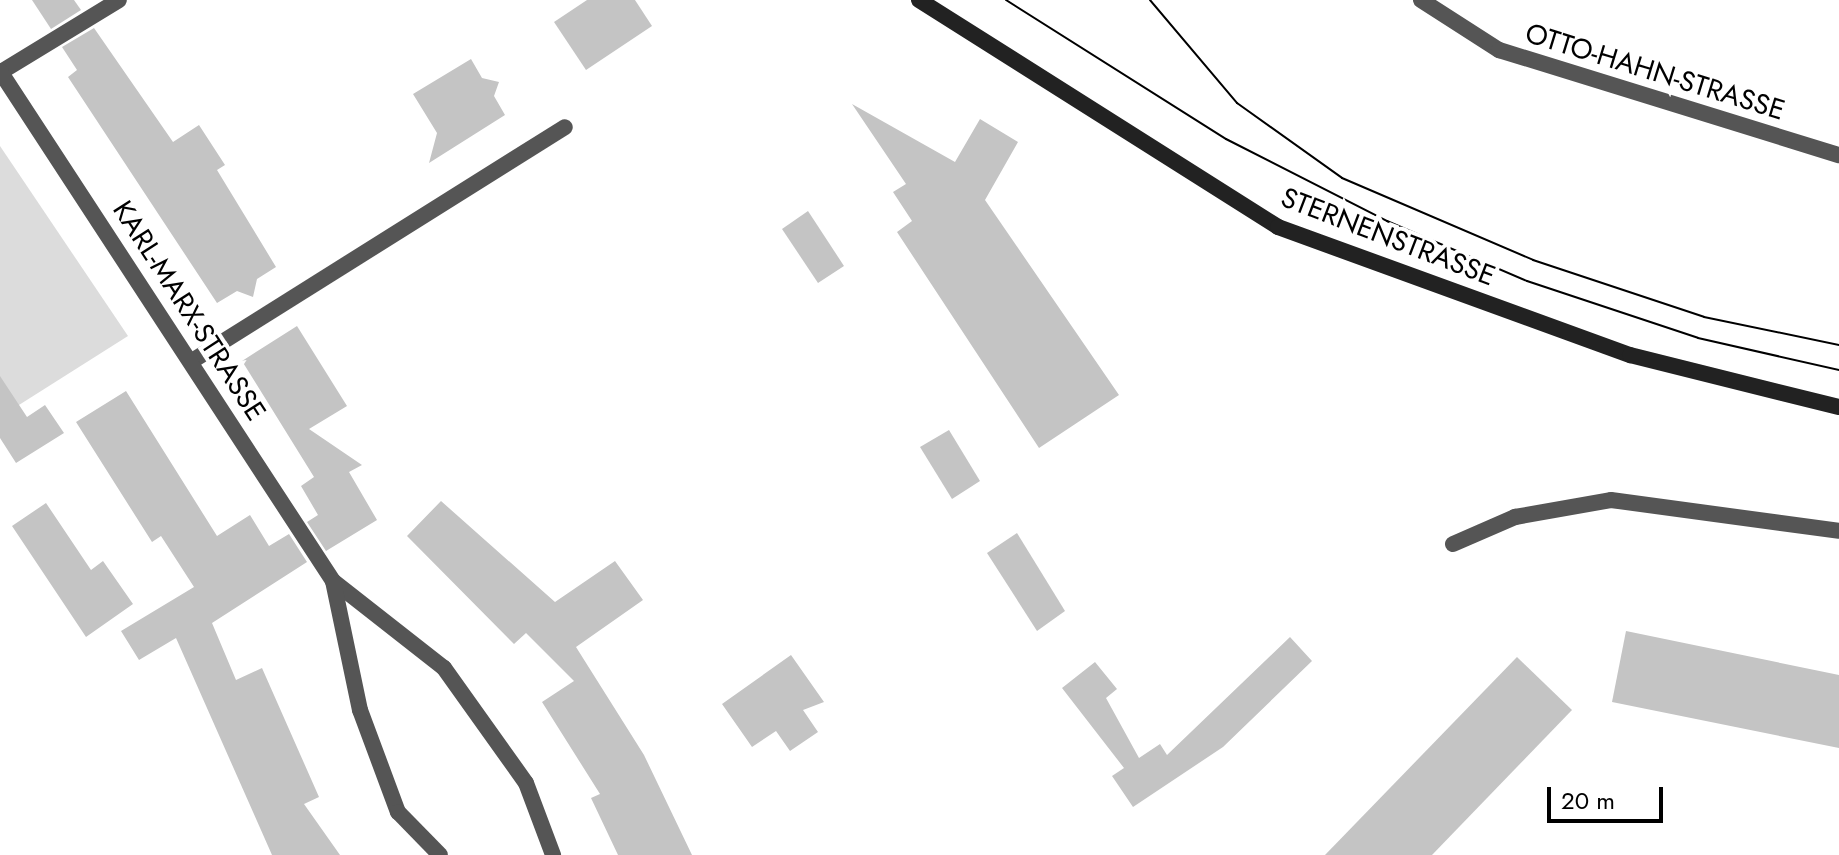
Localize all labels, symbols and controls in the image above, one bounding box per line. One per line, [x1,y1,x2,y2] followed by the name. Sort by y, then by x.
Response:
[1521,17,1789,127] street label: OTTO-HAHN-STRASSE
[1276,181,1500,293] street label: STERNENSTRASSE
[105,195,273,427] street label: KARL-MARX-STRASSE
[1551,771,1667,821] scale bar
[1561,783,1615,818] text: 20 m

